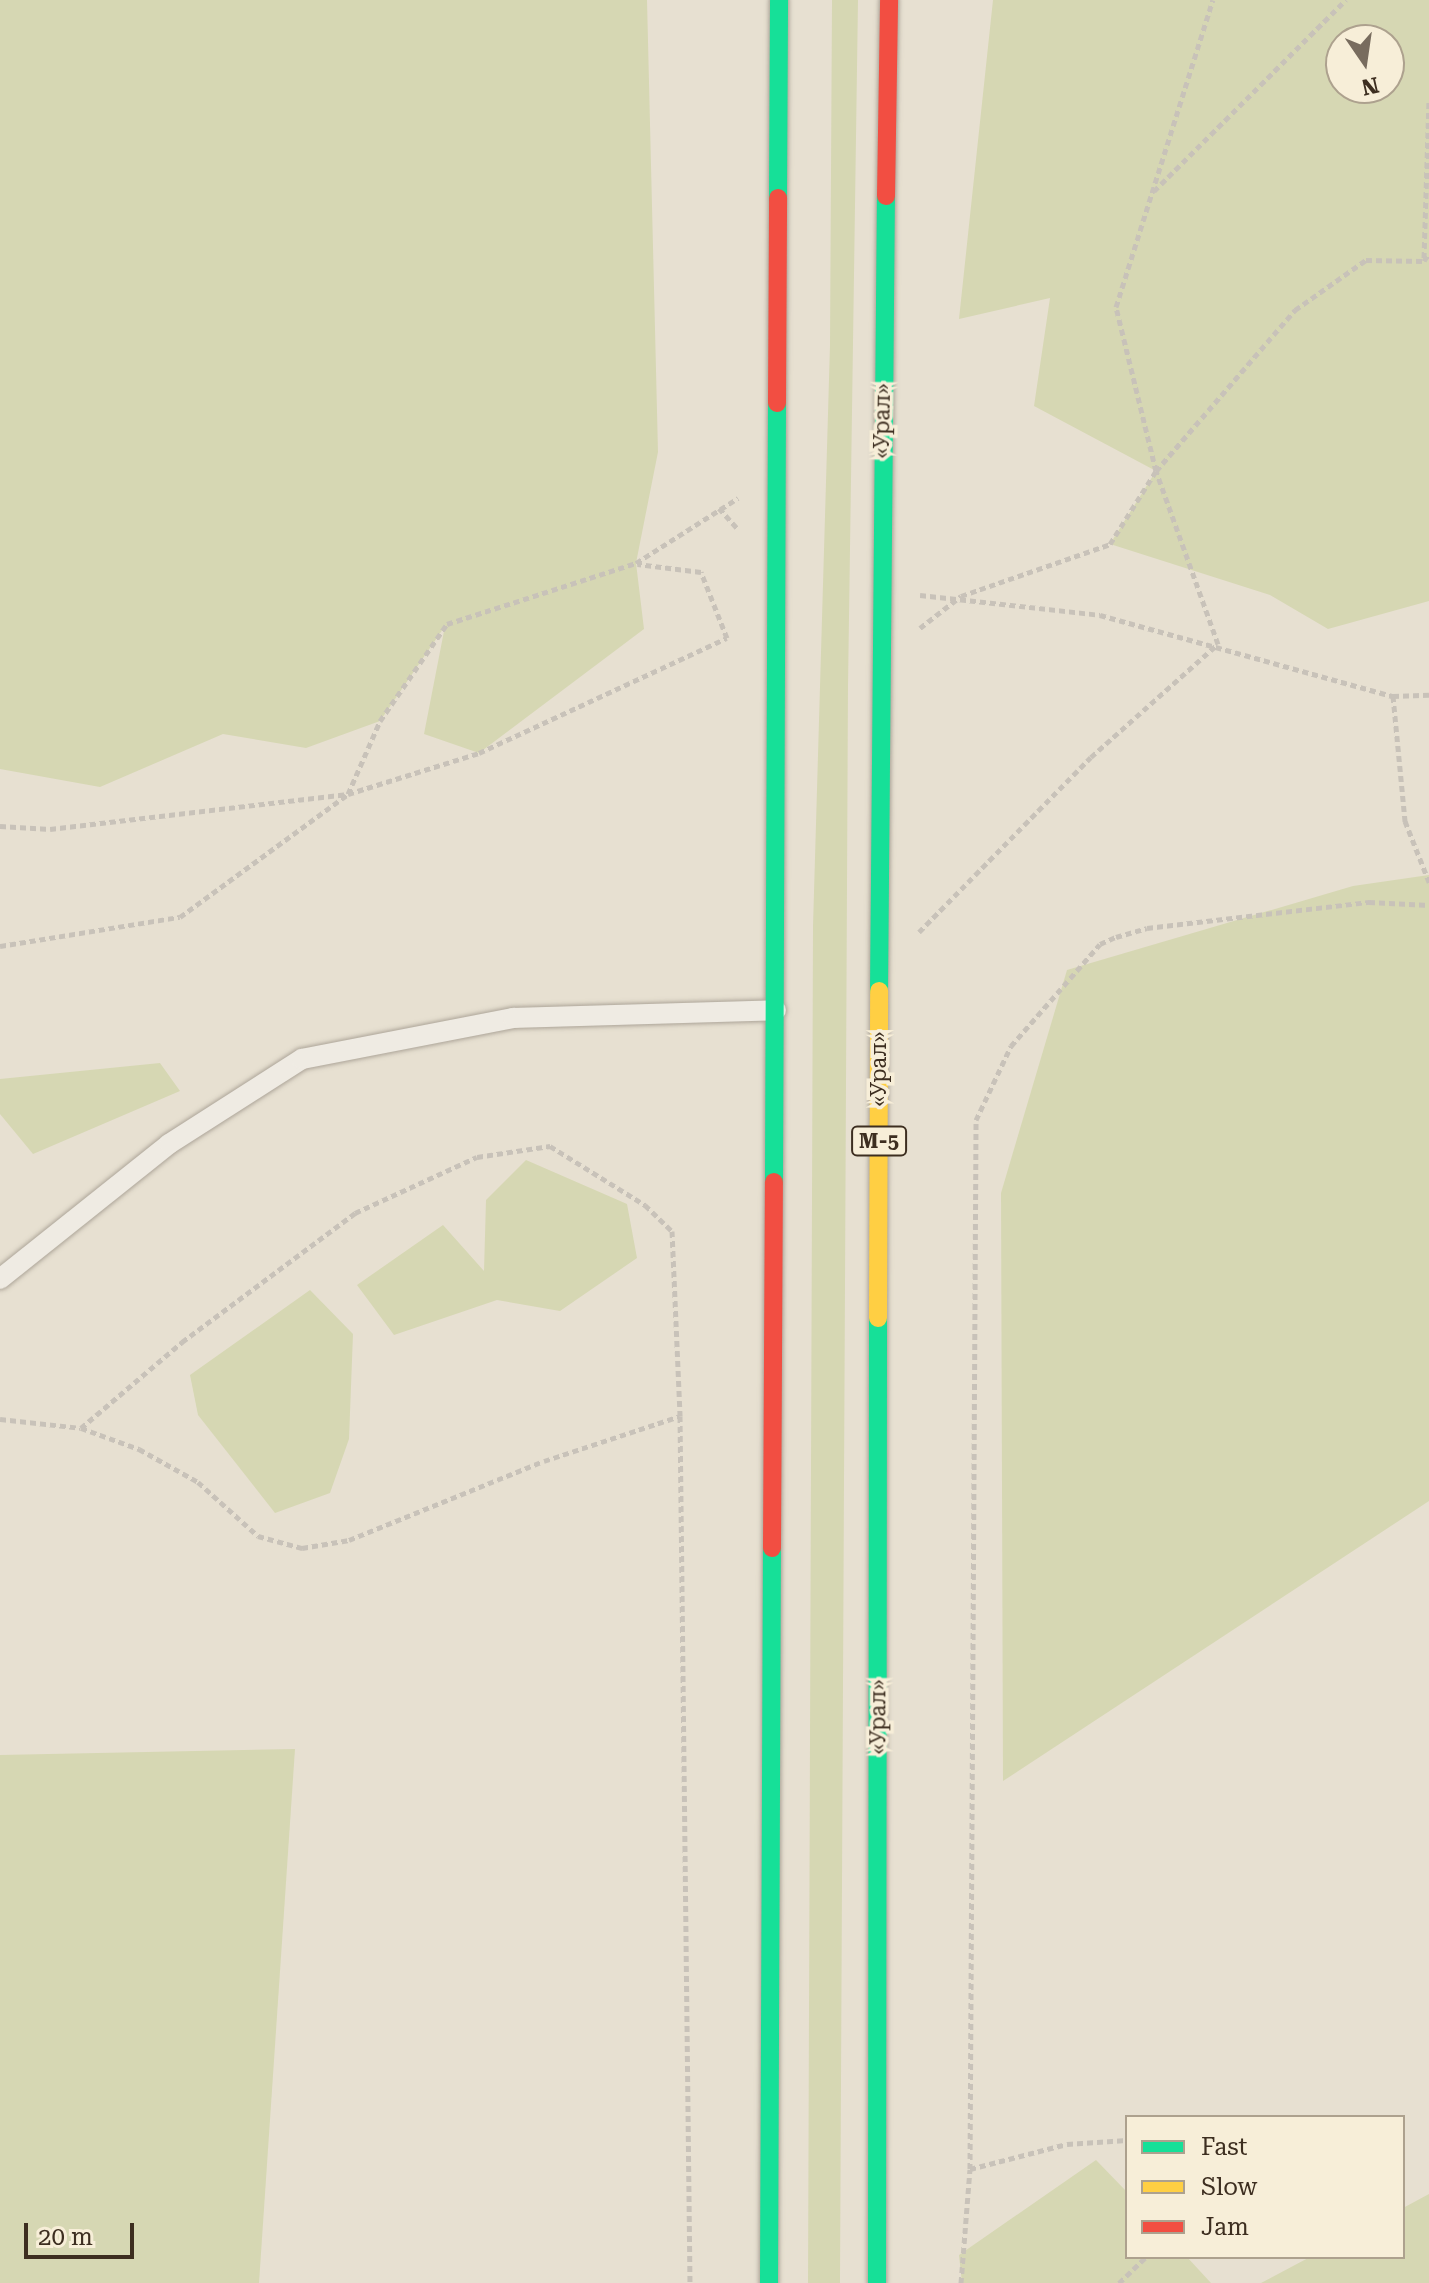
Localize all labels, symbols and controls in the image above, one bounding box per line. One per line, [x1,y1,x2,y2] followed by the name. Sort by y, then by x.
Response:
[1325,24,1405,104] north arrow
[1359,72,1381,100] text: N
[868,383,896,459] street label: «Урал»
[866,1032,892,1106] street label: «Урал»
[851,1125,907,1157] road number: М-5
[865,1680,891,1754] street label: «Урал»
[1125,2115,1405,2259] legend
[1201,2133,1248,2161] text: Fast
[1201,2173,1257,2201] text: Slow
[28,2207,138,2257] scale bar
[1201,2213,1249,2241] text: Jam
[38,2223,93,2251] text: 20 m

